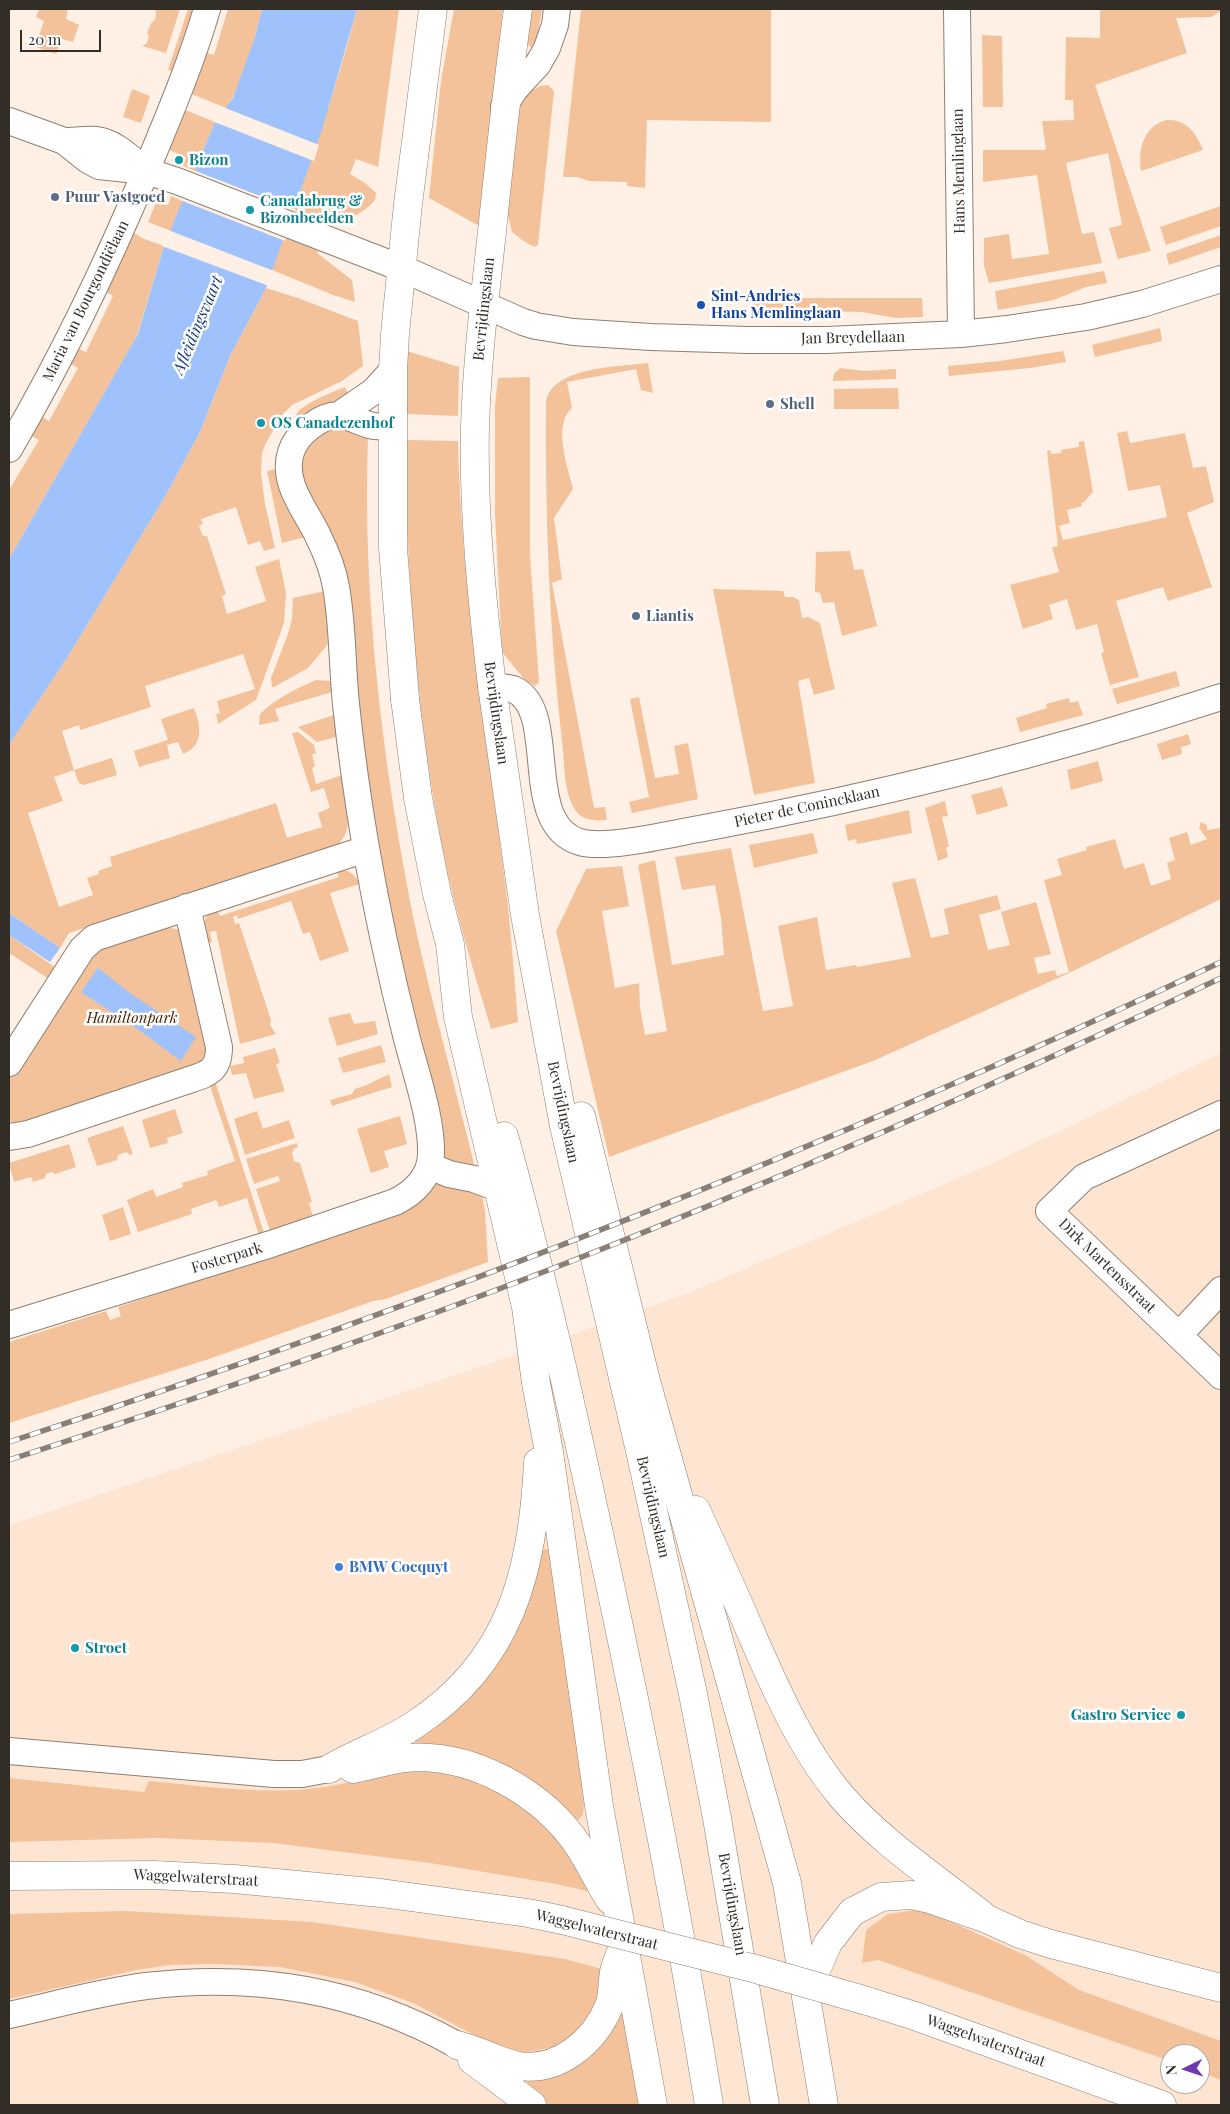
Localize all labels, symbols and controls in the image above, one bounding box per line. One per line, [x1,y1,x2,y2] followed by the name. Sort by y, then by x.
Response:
[22,20,104,52] scale bar
[28,29,61,49] text: 20 m
[949,108,969,234] street label: Hans Memlinglaan
[189,151,229,169] place label: Bizon
[173,154,185,166] marker: Bizon
[65,188,165,206] place label: Puur Vastgoed
[49,191,61,203] marker: Puur Vastgoed
[260,192,362,227] place label: Canadabrug & Bizonbeelden
[244,204,256,216] marker: Canadabrug & Bizonbeelden
[39,218,133,384] street label: Maria van Bourgondiëlaan
[470,256,498,362] street label: Bevrijdingslaan
[169,273,227,377] water label: Afleidingsvaart
[711,287,841,322] place label: Sint-Andries Hans Memlinglaan
[695,299,707,311] marker: Sint-Andries Hans Memlinglaan
[801,328,905,348] street label: Jan Breydellaan
[780,395,815,413] place label: Shell
[764,398,776,410] marker: Shell
[271,414,394,432] place label: OS Canadezenhof
[255,417,267,429] marker: OS Canadezenhof
[646,607,694,625] place label: Liantis
[630,610,642,622] marker: Liantis
[480,660,512,766] street label: Bevrijdingslaan
[733,783,881,831] street label: Pieter de Conincklaan
[86,1009,178,1027] park label: Hamiltonpark
[543,1059,583,1165] street label: Bevrijdingslaan
[1055,1215,1159,1317] street label: Dirk Martensstraat
[189,1239,265,1277] street label: Fosterpark
[633,1454,673,1560] street label: Bevrijdingslaan
[349,1558,448,1576] place label: BMW Cocquyt
[333,1561,345,1573] marker: BMW Cocquyt
[85,1639,127,1657] place label: Stroet
[69,1642,81,1654] marker: Stroet
[1071,1706,1171,1724] place label: Gastro Service
[1175,1709,1187,1721] marker: Gastro Service
[714,1851,750,1957] street label: Bevrijdingslaan
[133,1866,259,1890] street label: Waggelwaterstraat
[534,1906,660,1954] street label: Waggelwaterstraat
[924,2011,1048,2071] street label: Waggelwaterstraat
[1160,2044,1210,2094] north arrow
[1161,2064,1180,2076] text: N

